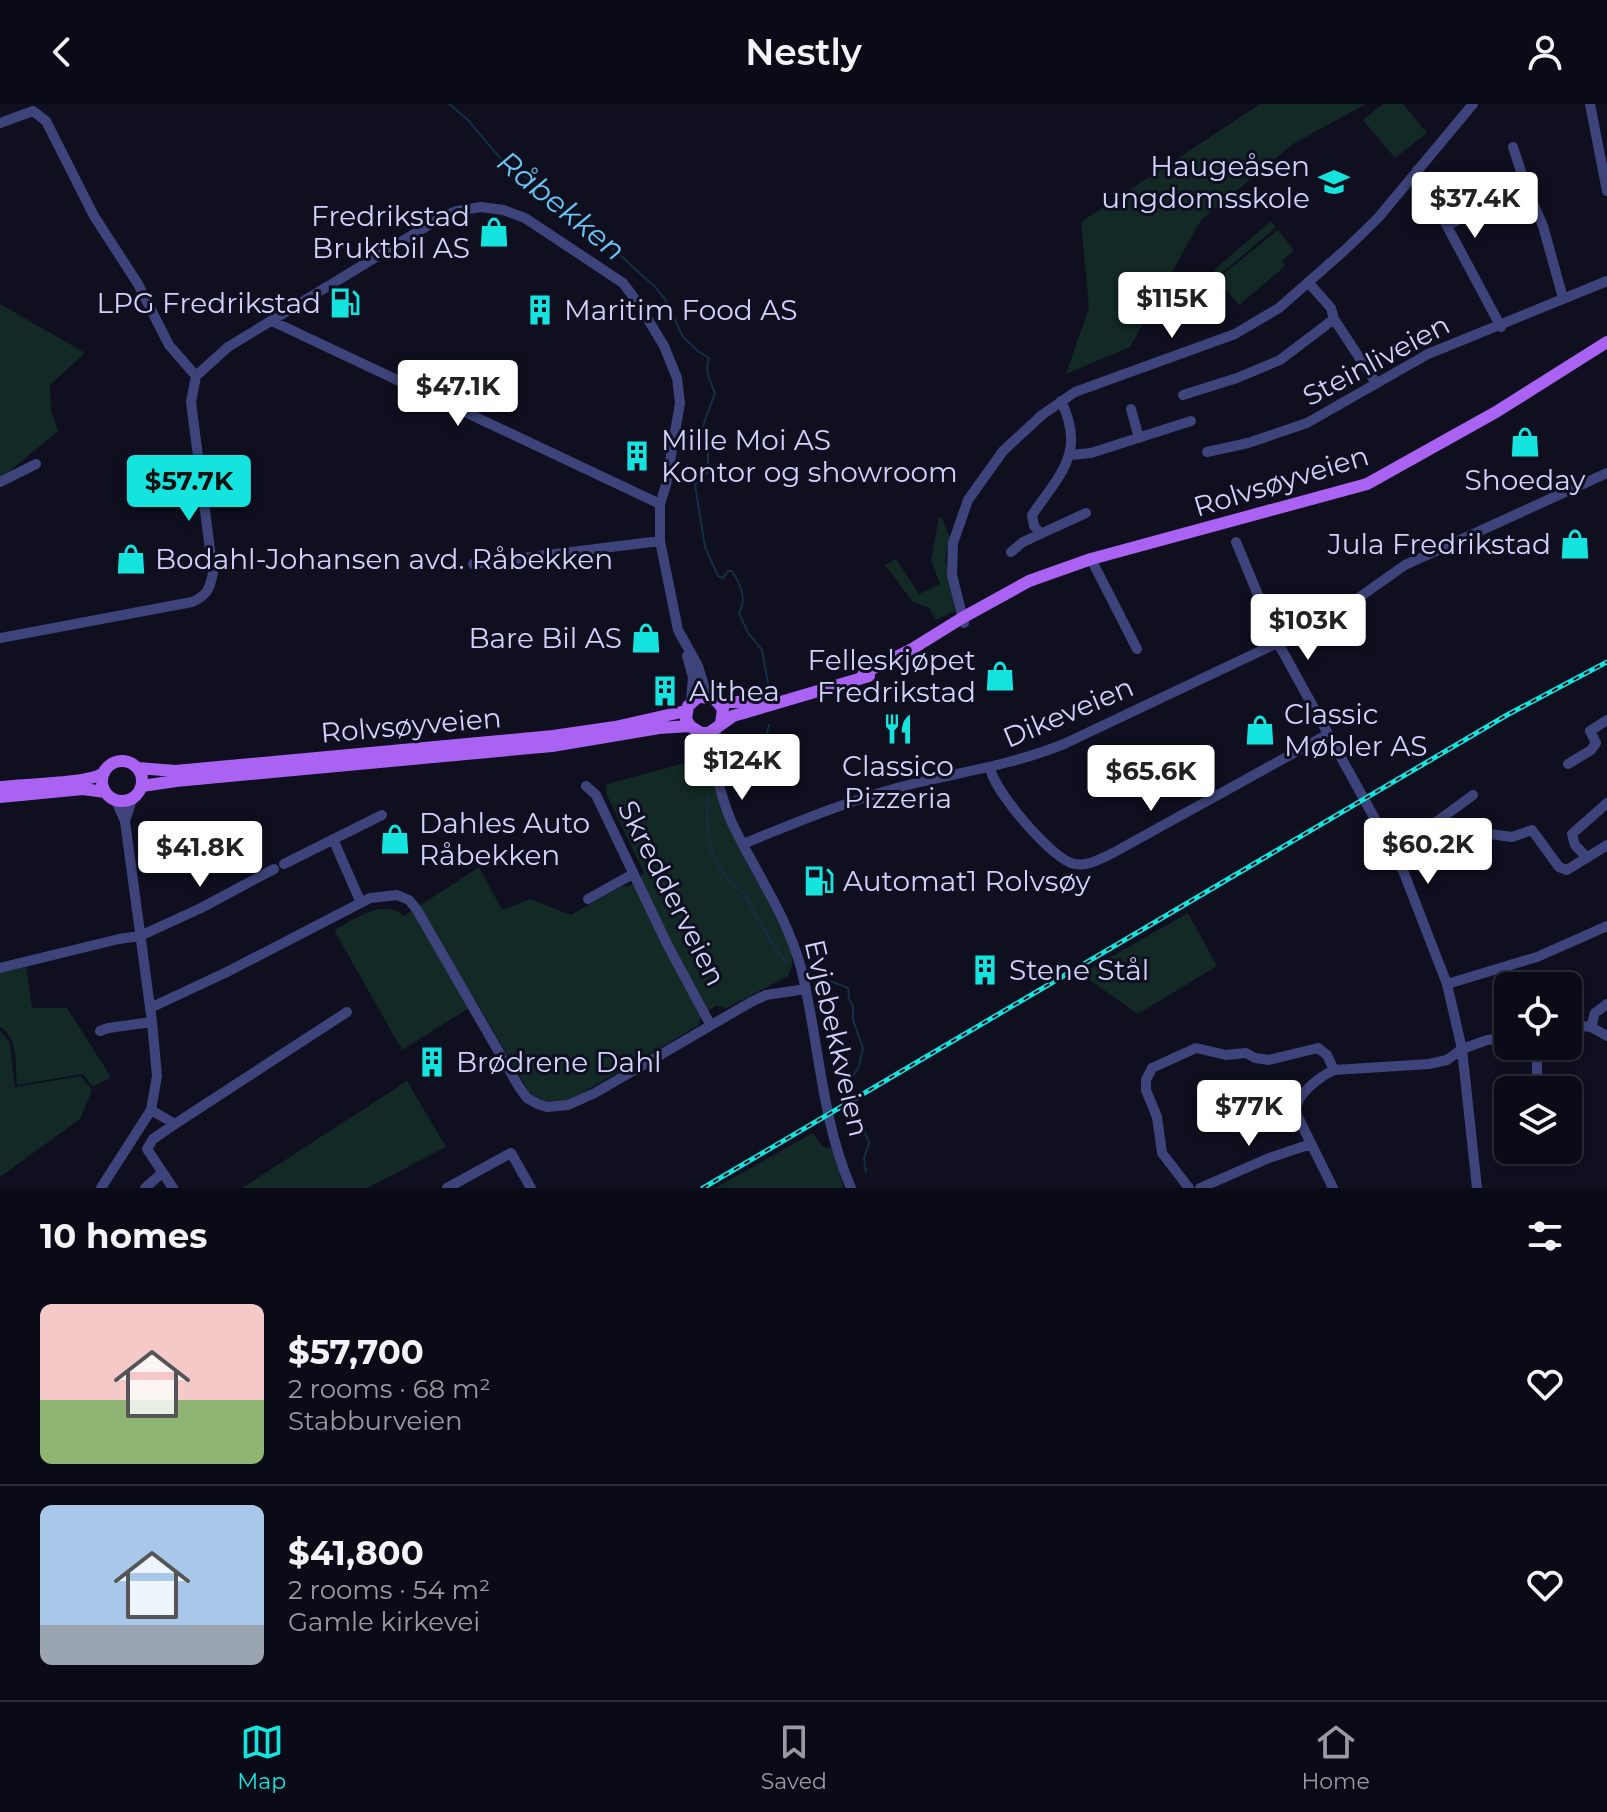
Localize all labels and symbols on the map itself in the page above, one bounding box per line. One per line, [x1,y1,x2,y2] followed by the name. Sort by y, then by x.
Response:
[490,143,633,268] water label: Råbekken
[1101,149,1310,215] place label: Haugeåsen ungdomsskole
[1317,165,1351,199] school or university icon: Haugeåsen ungdomsskole
[1410,172,1540,240] pin: $37.4K
[311,199,470,265] place label: Fredrikstad Bruktbil AS
[477,215,511,249] shop icon: Fredrikstad Bruktbil AS
[1116,272,1228,340] pin: $115K
[96,286,321,320] place label: LPG Fredrikstad
[328,286,362,320] fuel station icon: LPG Fredrikstad
[523,293,557,327] building icon: Maritim Food AS
[564,293,797,327] place label: Maritim Food AS
[1297,307,1455,413] street label: Steinliveien
[393,360,523,428] pin: $47.1K
[661,423,958,489] place label: Mille Moi AS Kontor og showroom
[1508,425,1542,459] shop icon: Shoeday
[1189,438,1373,524] street label: Rolvsøyveien
[620,439,654,473] building icon: Mille Moi AS Kontor og showroom
[124,455,254,523] pin: $57.7K
[1465,463,1586,497] place label: Shoeday
[1327,527,1551,561] place label: Jula Fredrikstad
[1558,527,1592,561] shop icon: Jula Fredrikstad
[114,542,148,576] shop icon: Bodahl-Johansen avd. Råbekken
[155,542,613,576] place label: Bodahl-Johansen avd. Råbekken
[1252,594,1364,662] pin: $103K
[468,621,622,655] place label: Bare Bil AS
[629,621,663,655] shop icon: Bare Bil AS
[808,643,976,709] place label: Felleskjøpet Fredrikstad
[983,659,1017,693] shop icon: Felleskjøpet Fredrikstad
[998,669,1138,755] street label: Dikeveien
[648,674,682,708] building icon: Althea
[689,674,780,708] place label: Althea
[1284,697,1428,763] place label: Classic Møbler AS
[319,700,503,750] street label: Rolvsøyveien
[881,712,915,746] restaurant icon: Classico Pizzeria
[1243,713,1277,747] shop icon: Classic Møbler AS
[686,734,798,802] pin: $124K
[1086,745,1216,813] pin: $65.6K
[842,749,954,815] place label: Classico Pizzeria
[611,795,733,991] street label: Skredderveien
[419,806,590,872] place label: Dahles Auto Råbekken
[1363,818,1493,886] pin: $60.2K
[135,821,265,889] pin: $41.8K
[378,822,412,856] shop icon: Dahles Auto Råbekken
[802,864,836,898] fuel station icon: Automat1 Rolvsøy
[843,864,1092,898] place label: Automat1 Rolvsøy
[798,936,876,1140] street label: Evjebekkveien
[968,953,1002,987] building icon: Stene Stål
[1009,953,1149,987] place label: Stene Stål
[415,1045,449,1079] building icon: Brødrene Dahl
[456,1045,662,1079] place label: Brødrene Dahl
[1202,1080,1296,1148] pin: $77K

